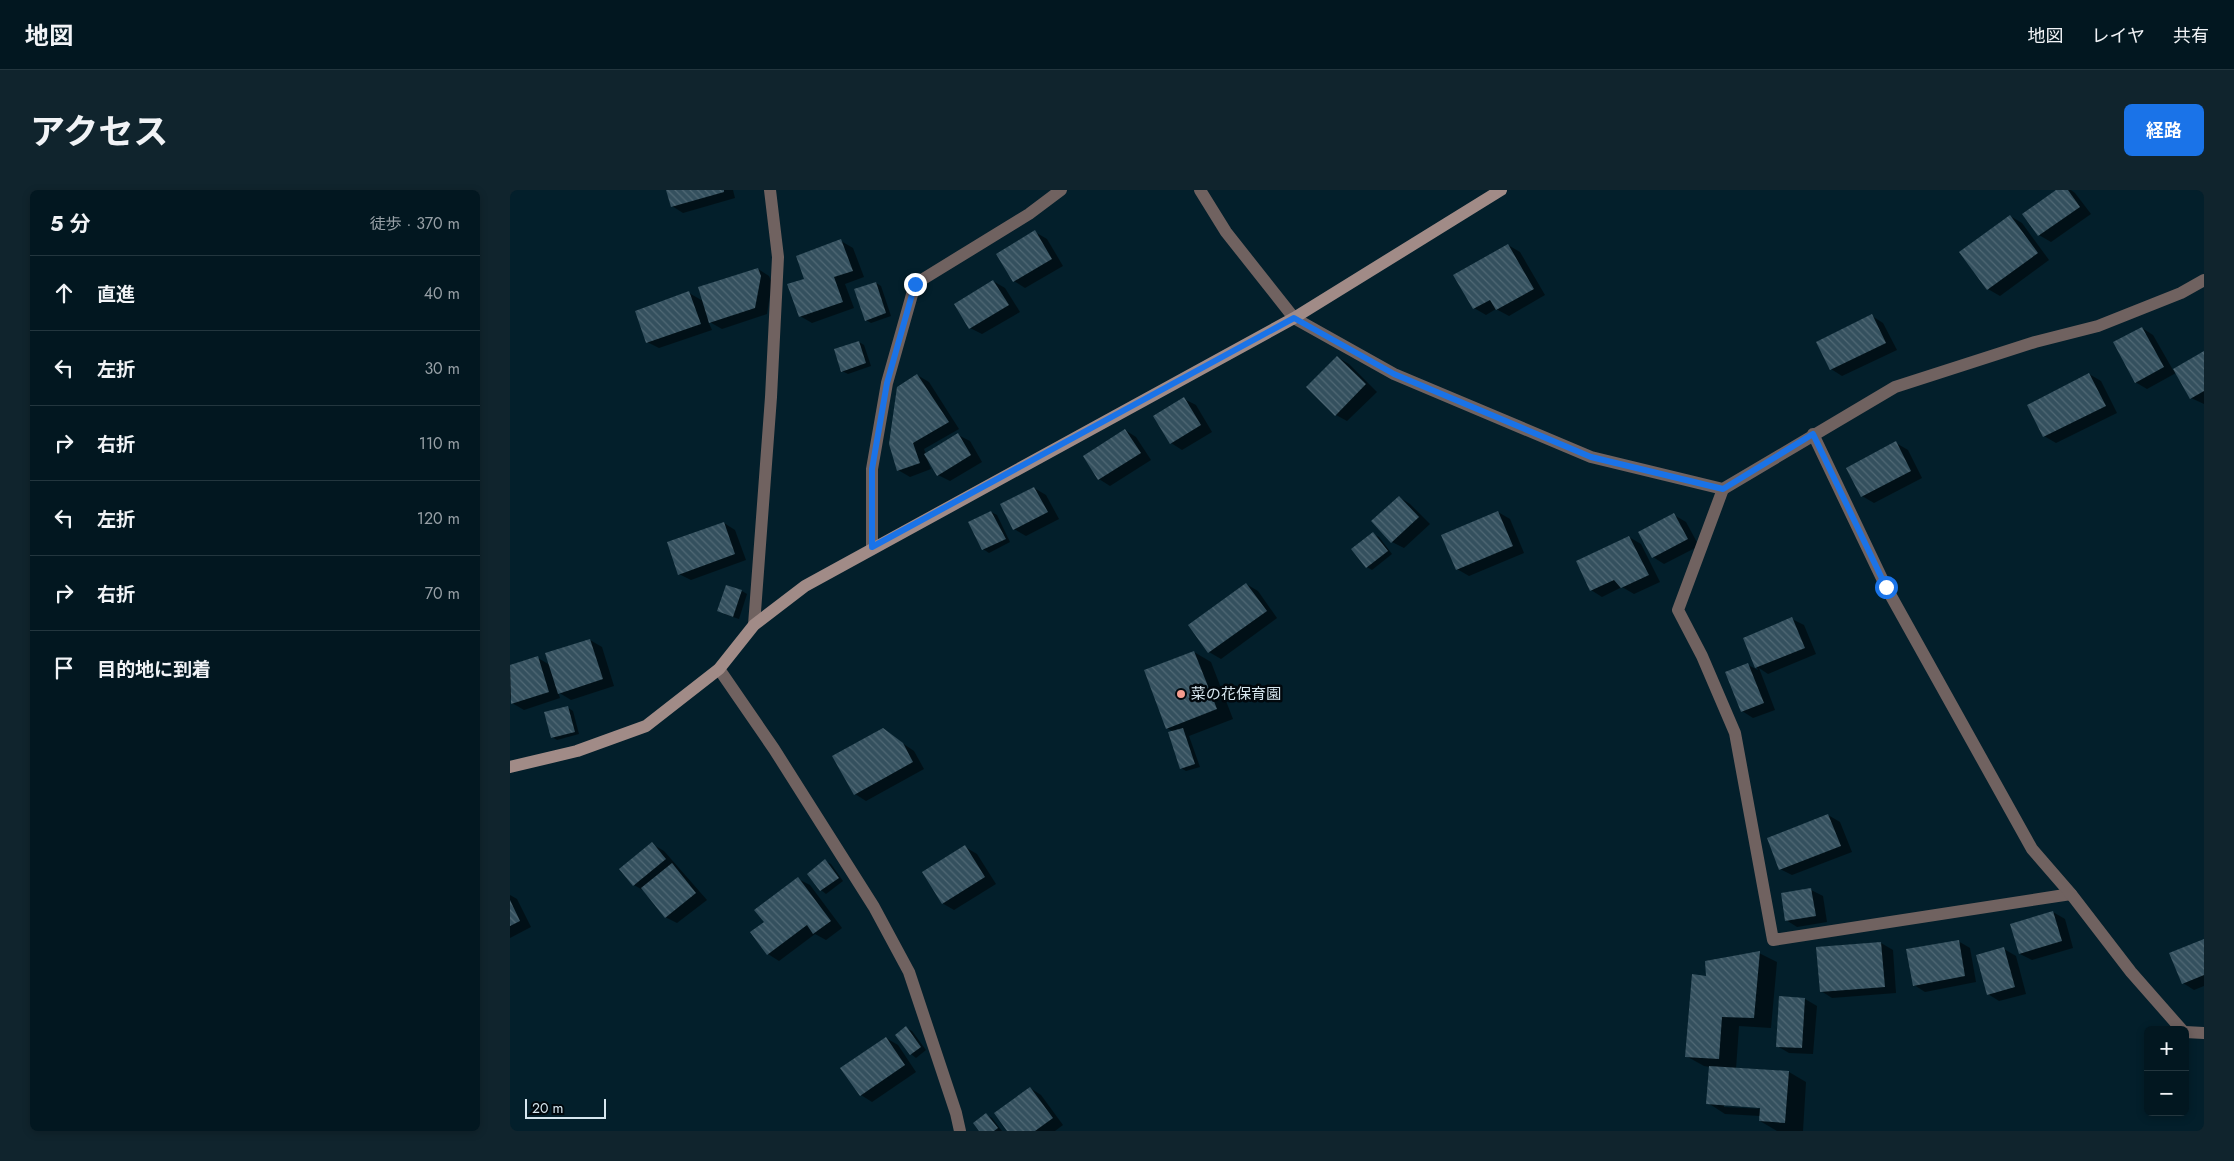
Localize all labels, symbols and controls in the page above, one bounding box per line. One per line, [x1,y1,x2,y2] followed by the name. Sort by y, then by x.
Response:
[25,18,73,53] text: 地図
[2028,23,2064,49] text: 地図
[2092,23,2145,49] text: レイヤ
[2173,23,2209,49] text: 共有
[2124,104,2204,156] button: 経路
[30,107,168,157] text: アクセス
[50,209,91,239] text: 5 分
[370,212,460,235] text: 徒歩 · 370 m
[904,273,927,296] route end
[50,279,78,307] icon: ahead
[97,281,135,308] text: 直進
[424,282,460,305] text: 40 m
[50,354,78,382] icon: left
[97,356,135,383] text: 左折
[424,357,460,380] text: 30 m
[50,429,78,457] icon: right
[97,431,135,458] text: 右折
[419,432,460,455] text: 110 m
[50,504,78,532] icon: left
[97,506,135,533] text: 左折
[417,507,460,530] text: 120 m
[1875,576,1898,599] route start
[50,579,78,607] icon: right
[97,581,135,608] text: 右折
[425,582,460,605] text: 70 m
[50,654,78,682] icon: arrive
[97,656,211,683] text: 目的地に到着
[1191,683,1281,705] place label: 菜の花保育園
[1175,688,1187,700] marker: 菜の花保育園
[2144,1026,2189,1116] map controls
[2144,1026,2189,1071] button: +
[2144,1071,2189,1116] button: −
[525,1096,606,1119] scale bar
[532,1098,564,1118] text: 20 m

